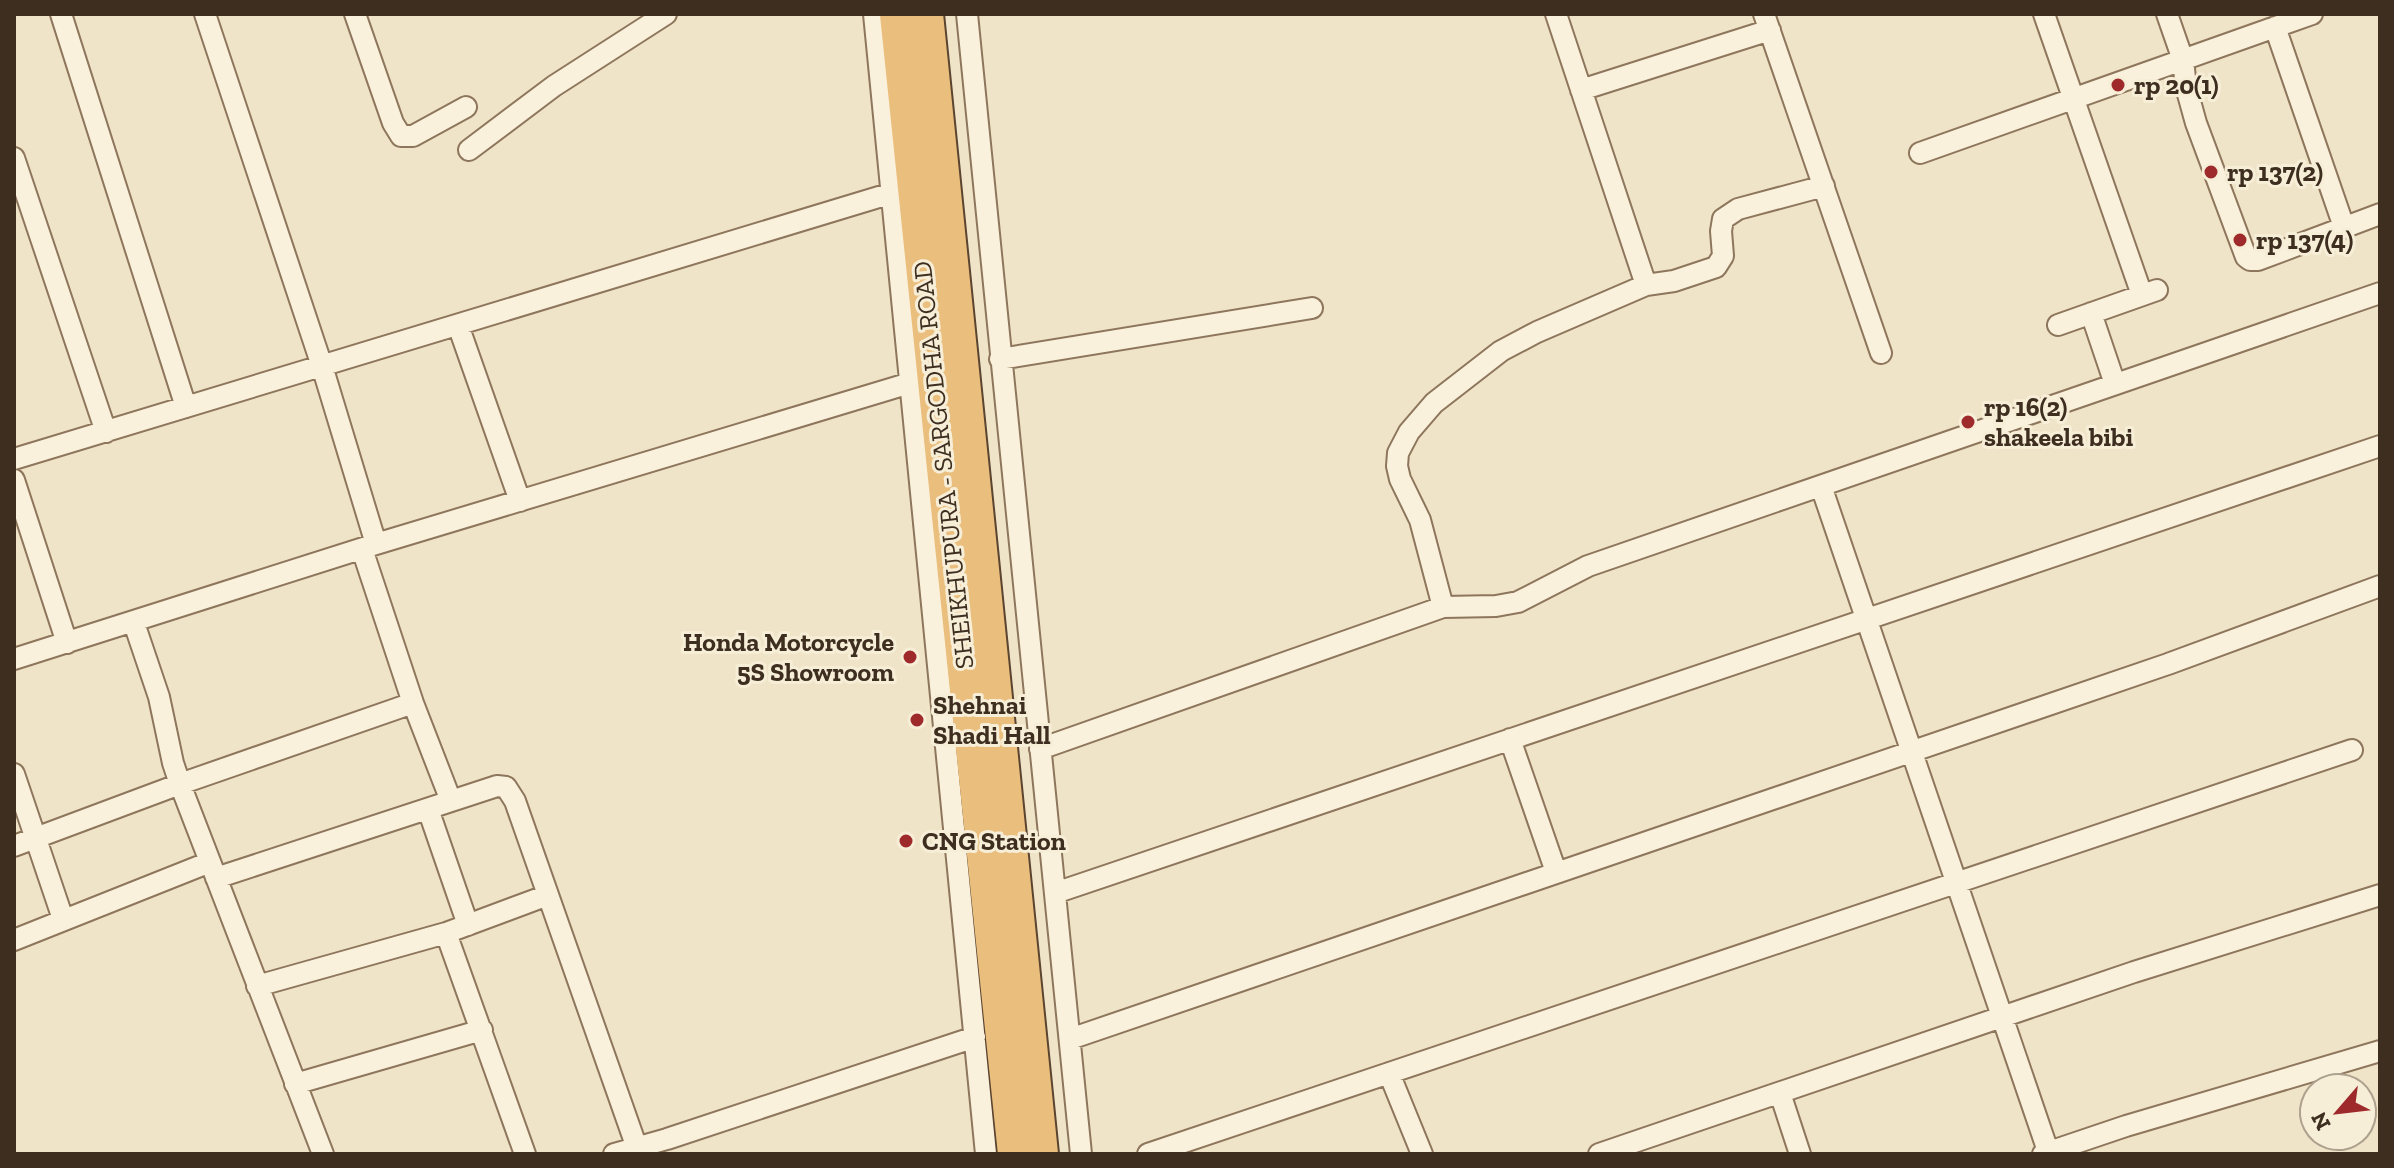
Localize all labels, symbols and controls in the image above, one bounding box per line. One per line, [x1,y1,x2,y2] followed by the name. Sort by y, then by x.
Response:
[2134,69,2218,101] place label: rp 20(1)
[2109,76,2127,94] marker: rp 20(1)
[2227,156,2323,188] place label: rp 137(2)
[2202,163,2220,181] marker: rp 137(2)
[2256,224,2353,256] place label: rp 137(4)
[2231,231,2249,249] marker: rp 137(4)
[906,259,980,671] street label: SHEIKHUPURA - SARGODHA ROAD
[1984,391,2133,453] place label: rp 16(2) shakeela bibi
[1959,413,1977,431] marker: rp 16(2) shakeela bibi
[683,626,894,688] place label: Honda Motorcycle 5S Showroom
[901,648,919,666] marker: Honda Motorcycle 5S Showroom
[933,689,1051,751] place label: Shehnai Shadi Hall
[908,711,926,729] marker: Shehnai Shadi Hall
[922,825,1067,857] place label: CNG Station
[897,832,915,850] marker: CNG Station
[2298,1072,2378,1152] north arrow
[2305,1107,2337,1135] text: N

